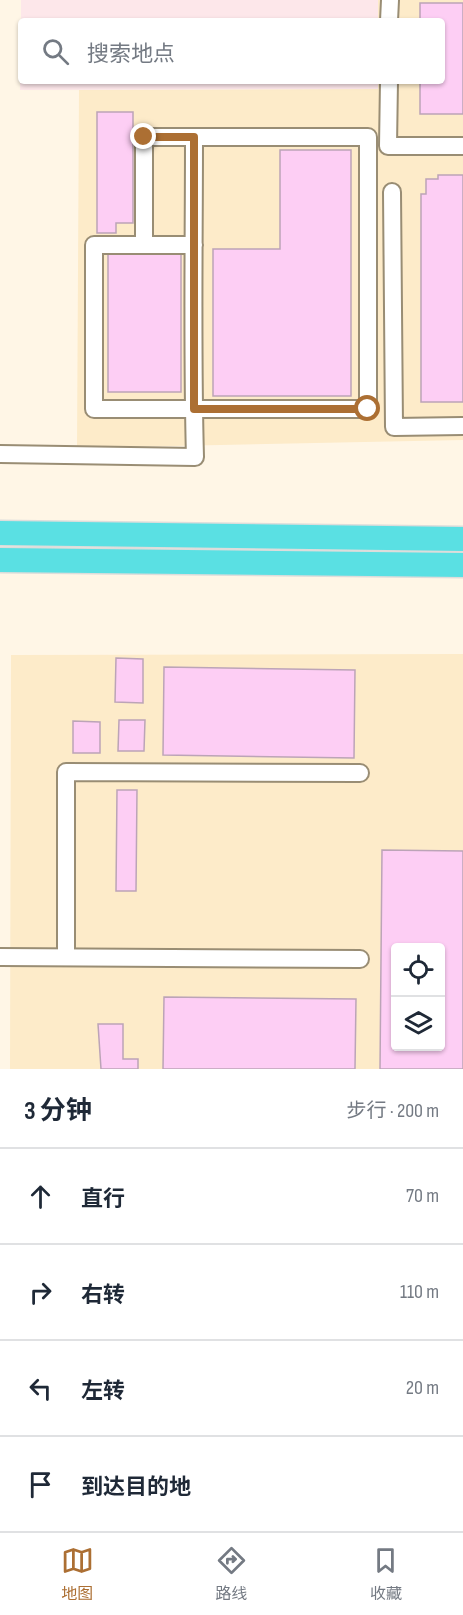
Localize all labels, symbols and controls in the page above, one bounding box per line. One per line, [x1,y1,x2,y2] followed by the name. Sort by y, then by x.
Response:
[18,18,445,84] search box
[39,35,72,68] icon: search
[87,41,175,68] text: 搜索地点
[130,123,156,149] route end
[354,395,380,421] route start
[391,943,445,1051] map controls
[391,943,445,997] button: locate
[391,997,445,1051] button: layers
[24,1096,92,1127] text: 3 分钟
[347,1099,439,1123] text: 步行 · 200 m
[24,1180,57,1213] icon: ahead
[406,1184,439,1208] text: 70 m
[81,1186,125,1213] text: 直行
[24,1276,57,1309] icon: right
[400,1280,439,1304] text: 110 m
[81,1282,125,1309] text: 右转
[24,1372,57,1405] icon: left
[406,1376,439,1400] text: 20 m
[81,1378,125,1405] text: 左转
[24,1468,57,1501] icon: arrive
[81,1474,191,1501] text: 到达目的地
[61,1544,94,1604] tab: 地图
[215,1544,248,1604] tab: 路线
[369,1544,402,1604] tab: 收藏

